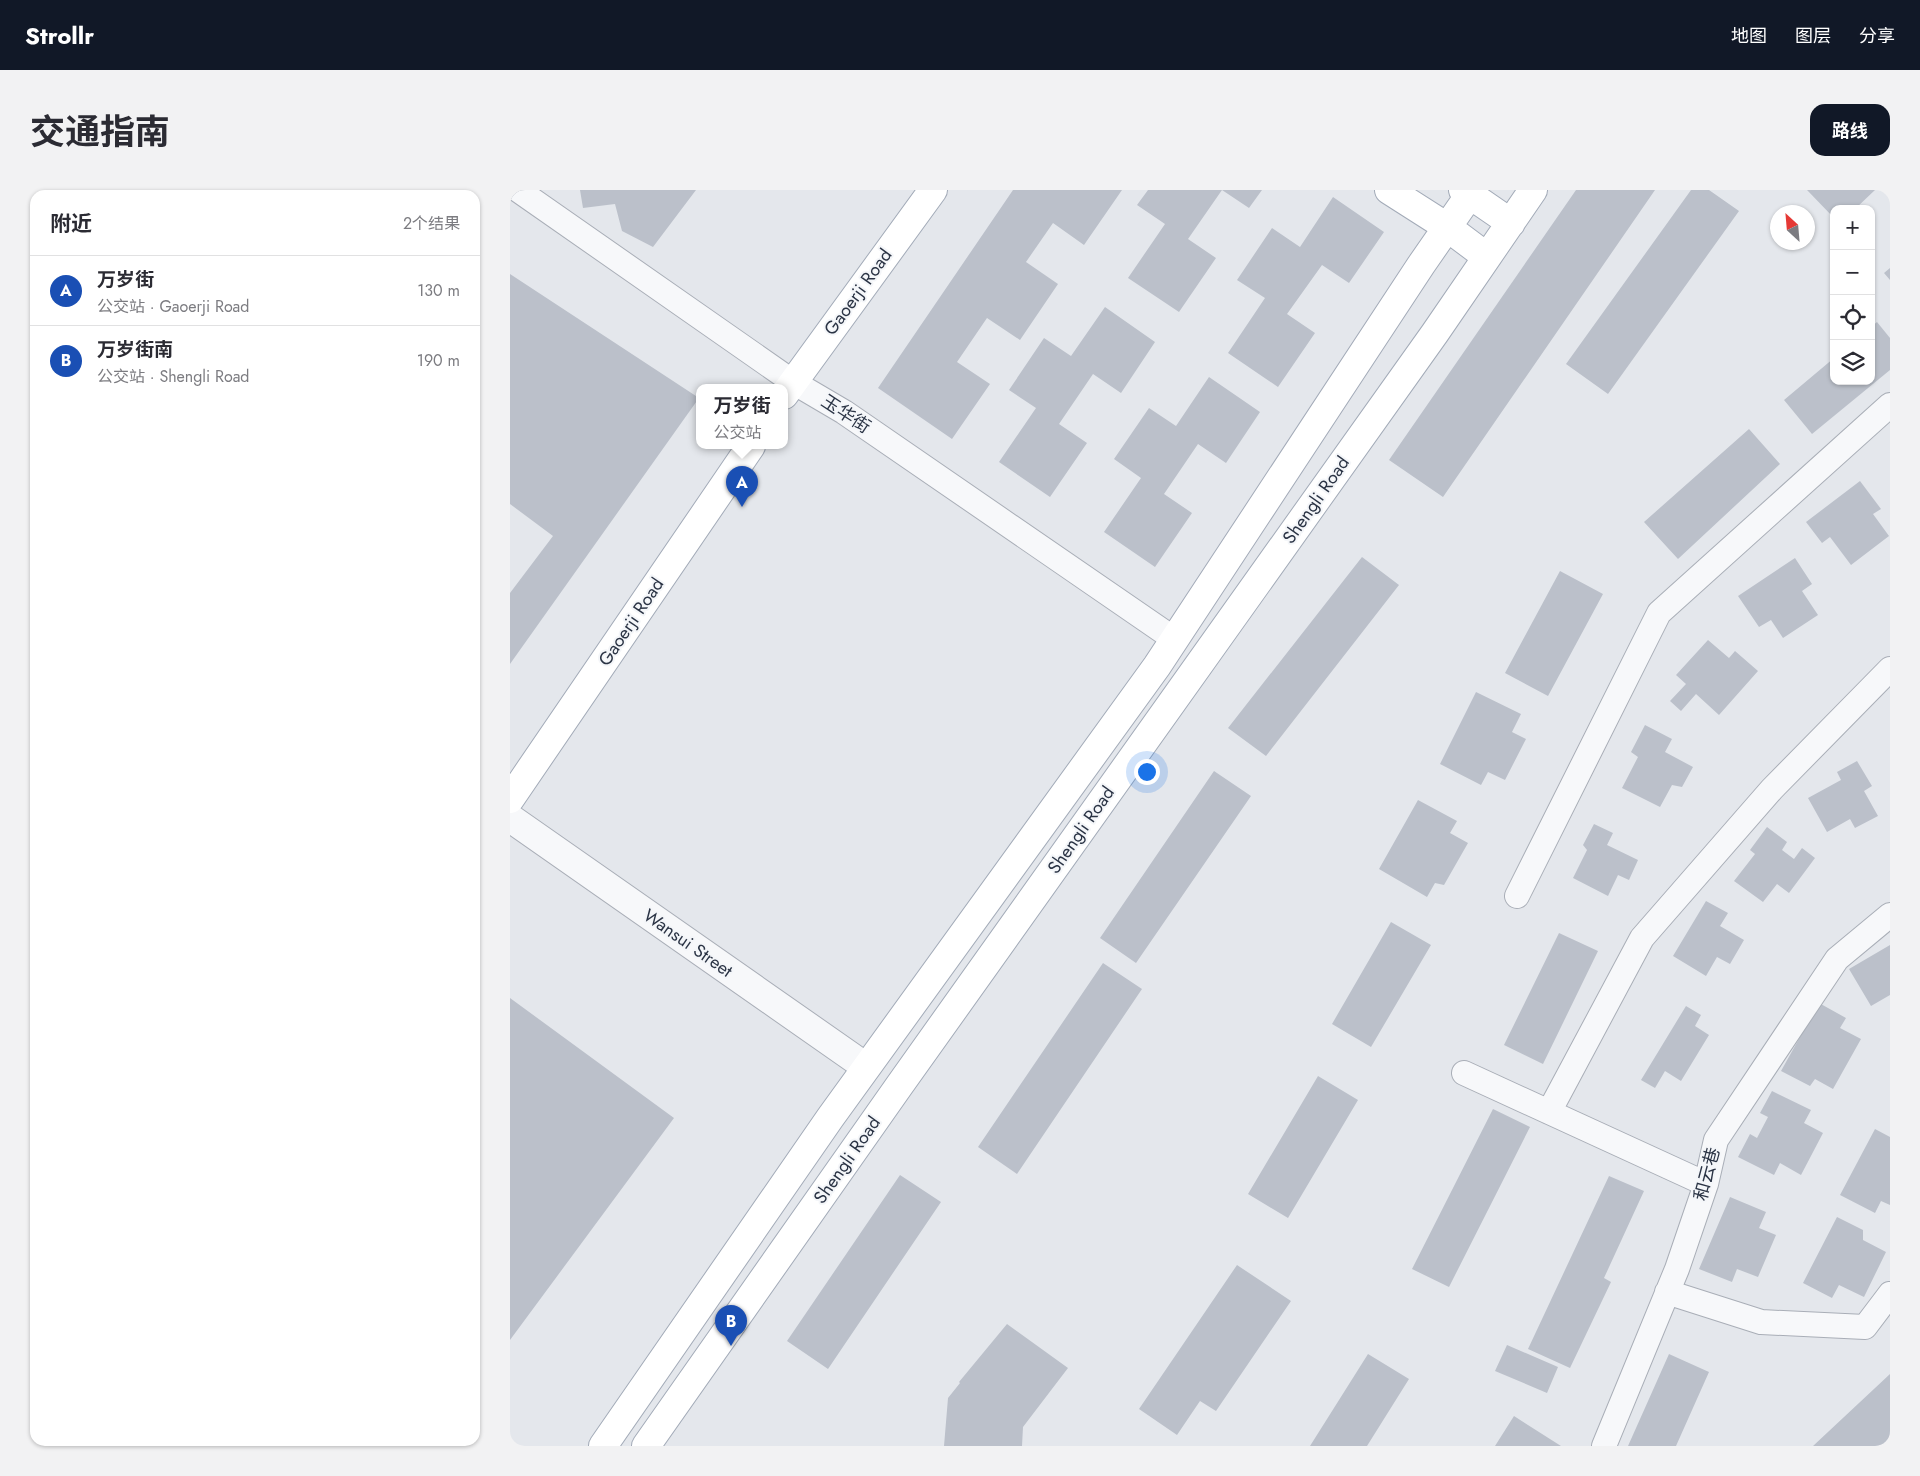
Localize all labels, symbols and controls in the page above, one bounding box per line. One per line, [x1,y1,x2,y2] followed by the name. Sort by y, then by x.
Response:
[25,18,94,53] text: Strollr
[1731,23,1767,49] text: 地图
[1795,23,1831,49] text: 图层
[1859,23,1895,49] text: 分享
[1810,104,1890,156] button: 路线
[30,107,170,157] text: 交通指南
[1770,205,1815,250] north arrow
[1830,205,1875,385] map controls
[1830,205,1875,250] button: +
[50,209,92,239] text: 附近
[403,212,460,235] text: 2个结果
[818,243,898,341] street label: Gaoerji Road
[1830,250,1875,295] button: −
[97,266,154,293] text: 万岁街
[60,279,72,302] text: A
[417,279,460,302] text: 130 m
[97,295,249,318] text: 公交站 · Gaoerji Road
[1830,295,1875,340] button: locate
[97,336,173,363] text: 万岁街南
[1830,340,1875,385] button: layers
[61,349,71,372] text: B
[417,349,460,372] text: 190 m
[97,365,249,388] text: 公交站 · Shengli Road
[696,384,788,449] popup
[816,388,876,440] street label: 玉华街
[713,392,771,419] text: 万岁街
[713,421,762,444] text: 公交站
[1276,451,1356,549] street label: Shengli Road
[726,466,758,507] pin: A
[592,573,670,671] street label: Gaoerji Road
[1134,759,1160,785] your location
[1041,781,1121,879] street label: Shengli Road
[638,903,739,984] street label: Wansui Street
[807,1111,887,1209] street label: Shengli Road
[1687,1145,1727,1203] street label: 和云巷
[715,1305,747,1346] pin: B

